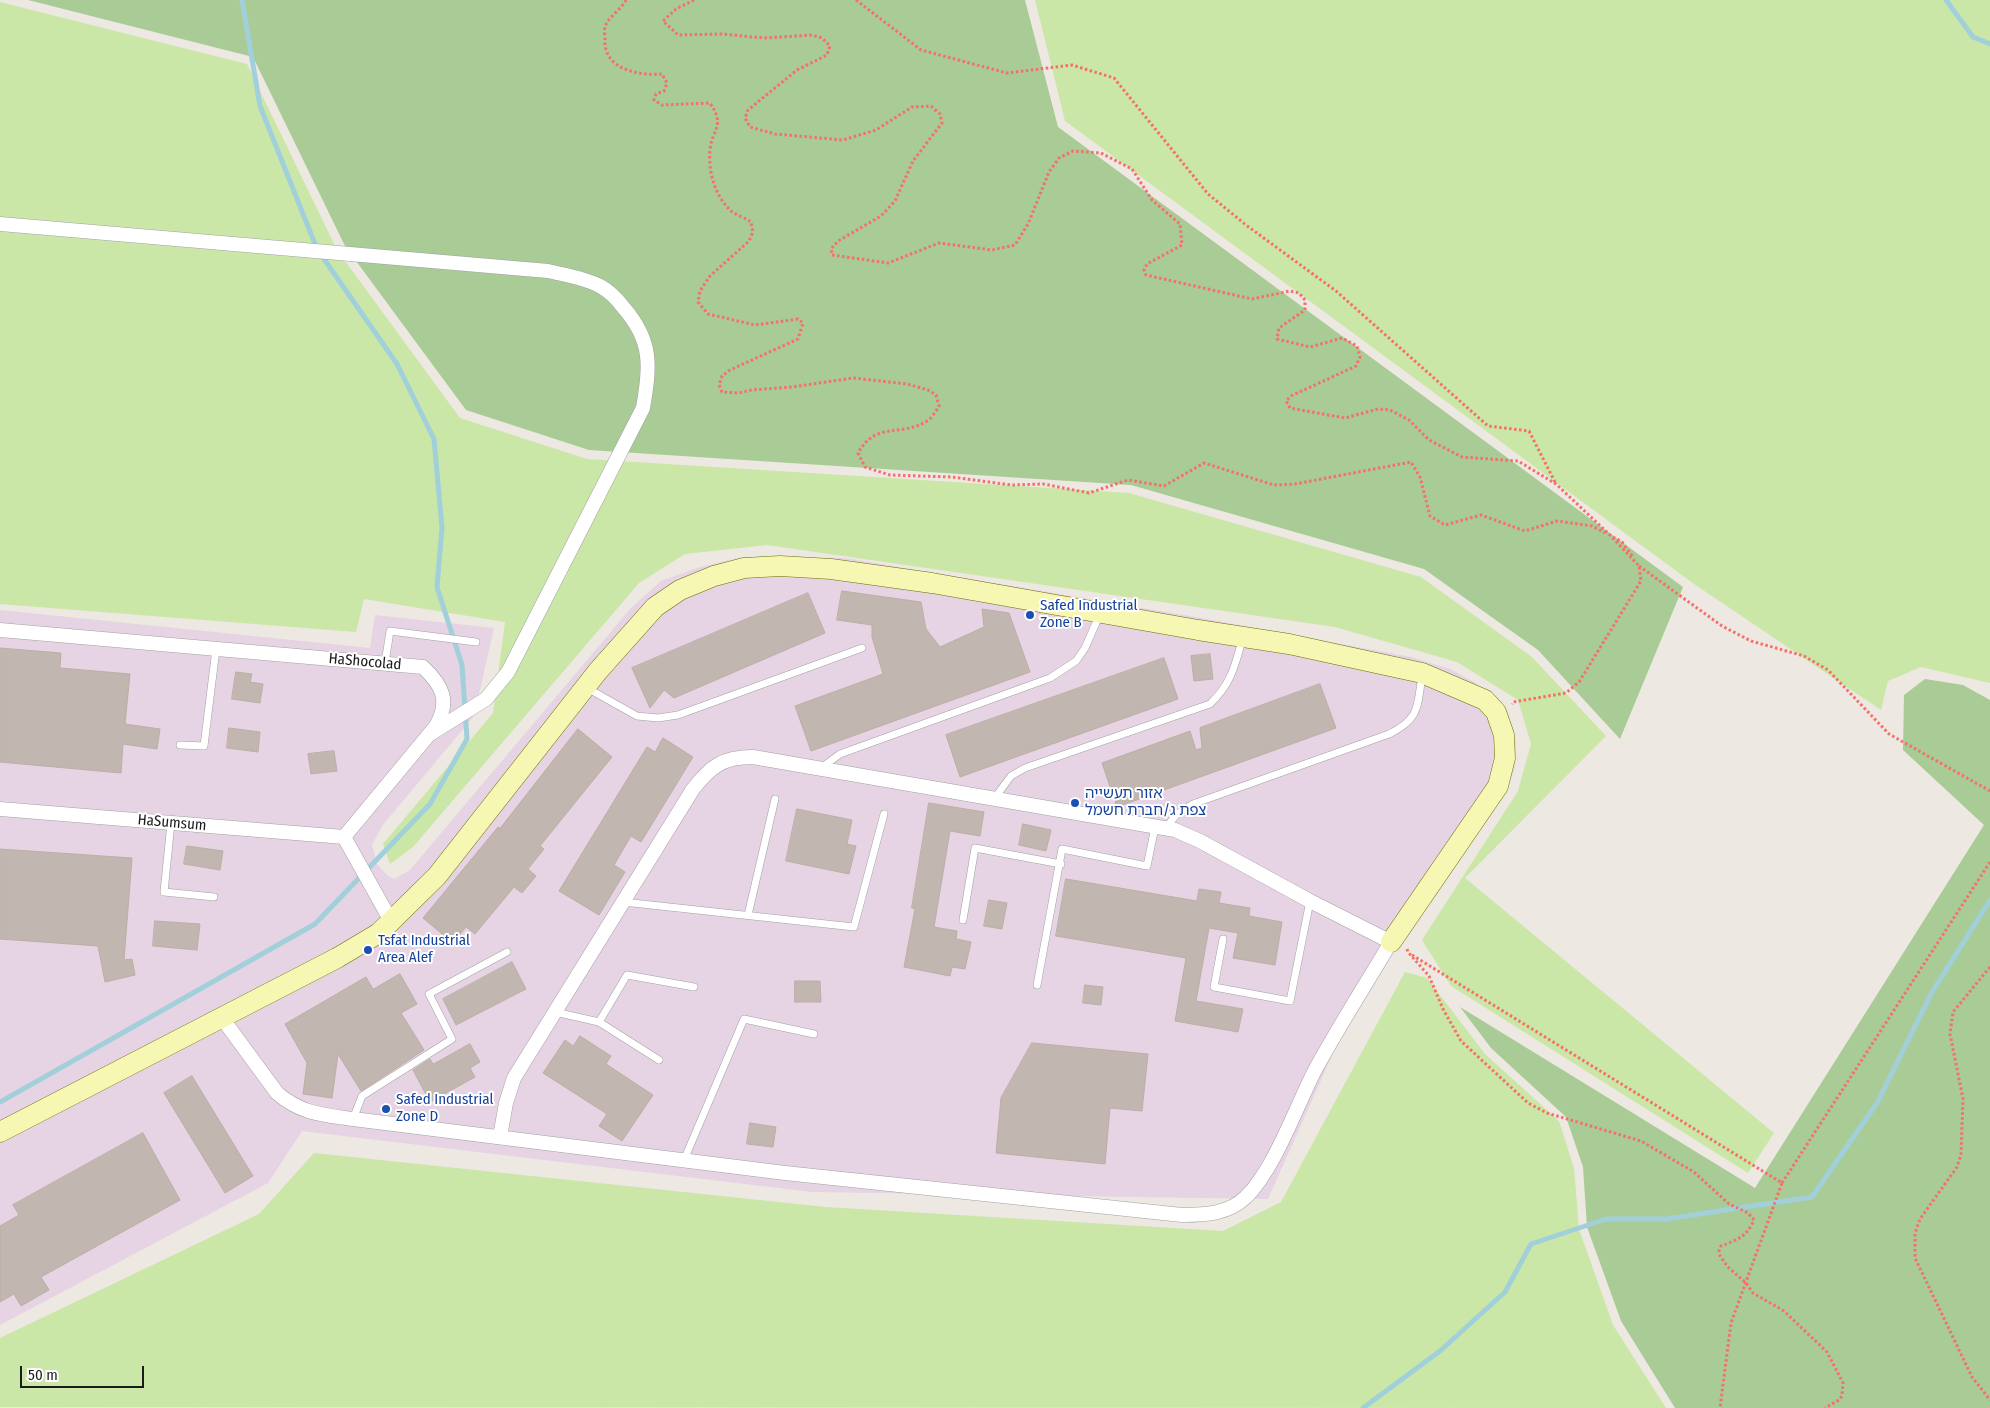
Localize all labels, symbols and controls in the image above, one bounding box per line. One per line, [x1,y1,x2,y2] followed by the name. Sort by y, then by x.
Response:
[1040,597,1137,632] place label: Safed Industrial Zone B
[1024,609,1036,621] marker: Safed Industrial Zone B
[328,650,402,674] street label: HaShocolad
[1085,785,1206,820] place label: אזור תעשייה צפת ג/חברת חשמל
[1069,797,1081,809] marker: אזור תעשייה צפת ג/חברת חשמל
[137,811,207,835] street label: HaSumsum
[378,932,470,967] place label: Tsfat Industrial Area Alef
[362,944,374,956] marker: Tsfat Industrial Area Alef
[396,1091,493,1126] place label: Safed Industrial Zone D
[380,1103,392,1115] marker: Safed Industrial Zone D
[22,1356,146,1388] scale bar
[28,1366,58,1384] text: 50 m

